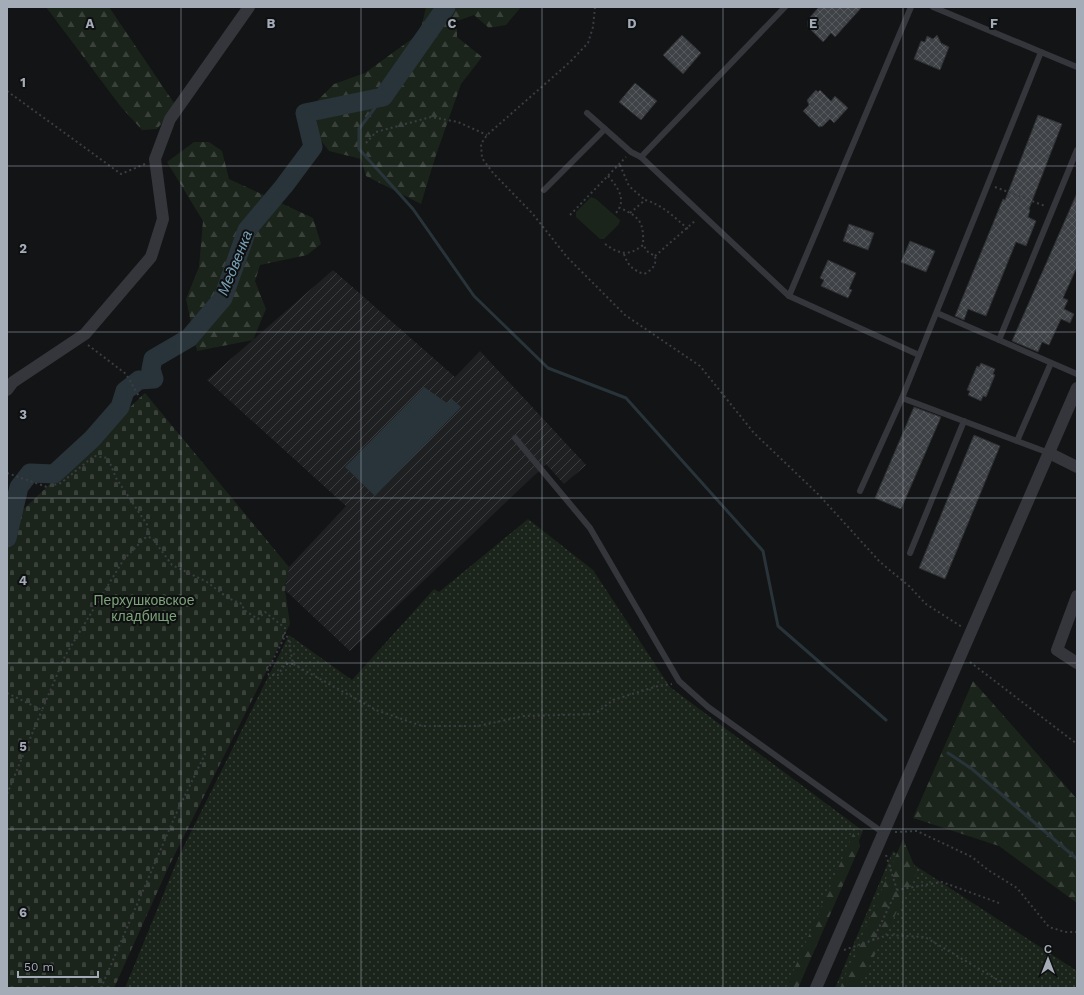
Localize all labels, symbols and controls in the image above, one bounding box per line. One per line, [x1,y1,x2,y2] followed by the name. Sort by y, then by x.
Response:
[86,16,95,31] text: A
[267,16,276,31] text: B
[448,16,457,31] text: C
[627,16,637,31] text: D
[809,16,817,31] text: E
[990,16,998,31] text: F
[20,75,26,90] text: 1
[214,228,256,298] water label: Медвенка
[19,241,27,256] text: 2
[19,407,27,422] text: 3
[19,573,28,588] text: 4
[94,592,195,624] park label: Перхушковское кладбище
[19,739,27,754] text: 5
[19,905,27,920] text: 6
[1028,939,1068,979] north arrow
[1044,943,1052,956] text: С
[18,953,98,979] scale bar
[24,960,54,974] text: 50 m

